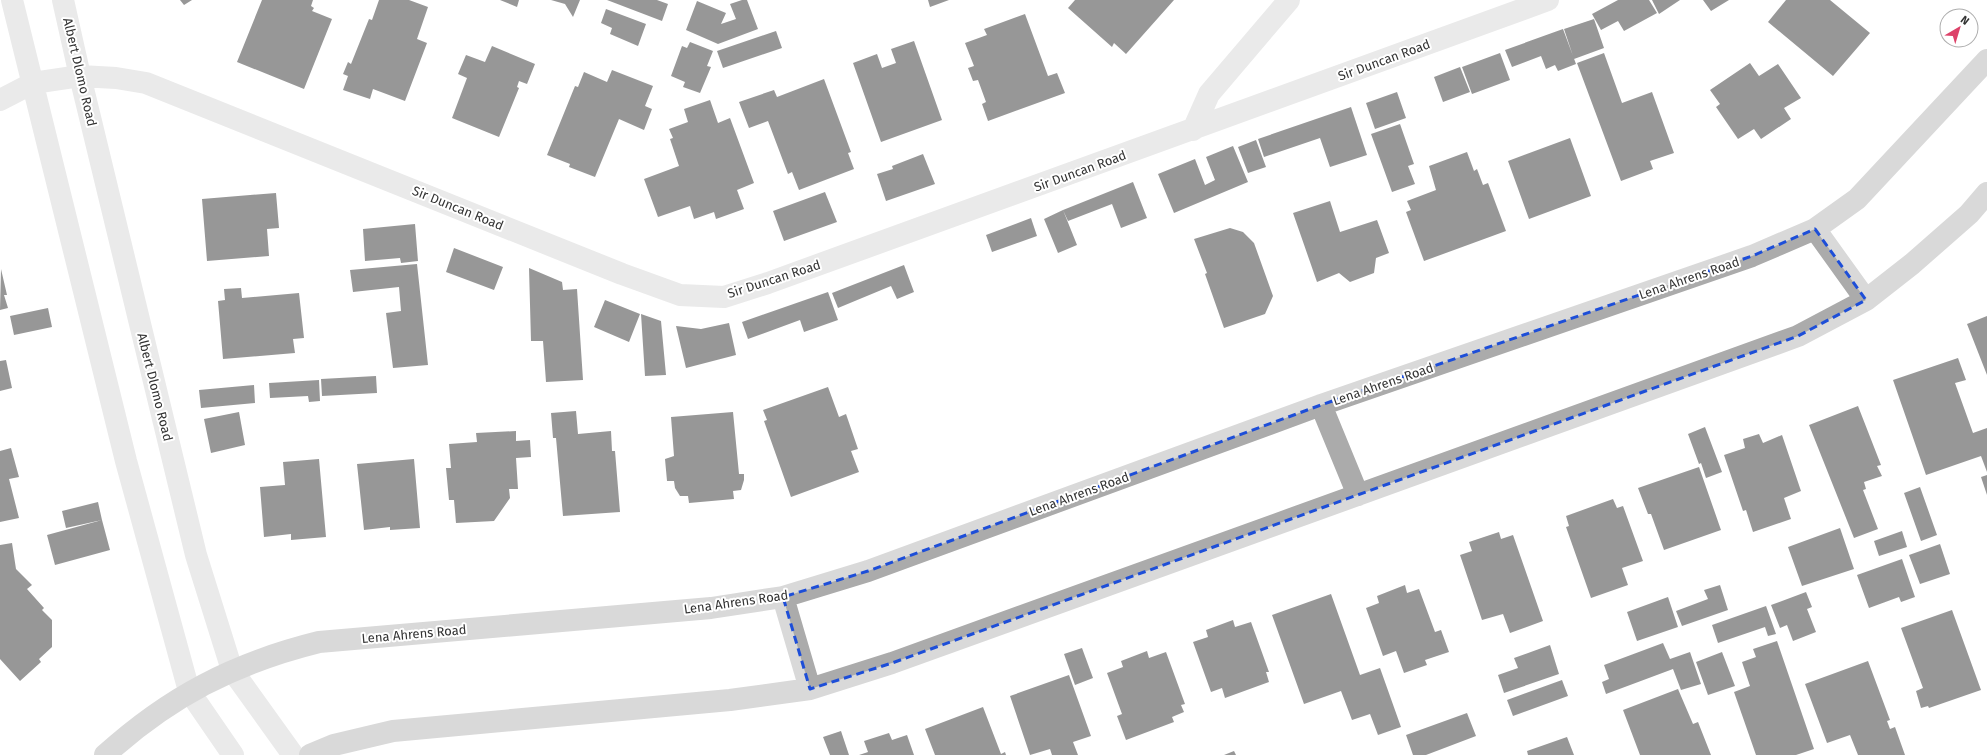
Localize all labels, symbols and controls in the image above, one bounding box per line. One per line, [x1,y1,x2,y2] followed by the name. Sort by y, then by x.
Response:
[1939,8,1979,48] north arrow
[1958,13,1972,28] text: N
[60,16,100,128] street label: Albert Dlomo Road
[1336,36,1432,84] street label: Sir Duncan Road
[1032,147,1128,195] street label: Sir Duncan Road
[410,183,506,233] street label: Sir Duncan Road
[1637,254,1741,302] street label: Lena Ahrens Road
[726,257,822,301] street label: Sir Duncan Road
[134,331,176,443] street label: Albert Dlomo Road
[1331,360,1435,408] street label: Lena Ahrens Road
[1027,469,1131,519] street label: Lena Ahrens Road
[683,587,789,617] street label: Lena Ahrens Road
[361,622,467,646] street label: Lena Ahrens Road

